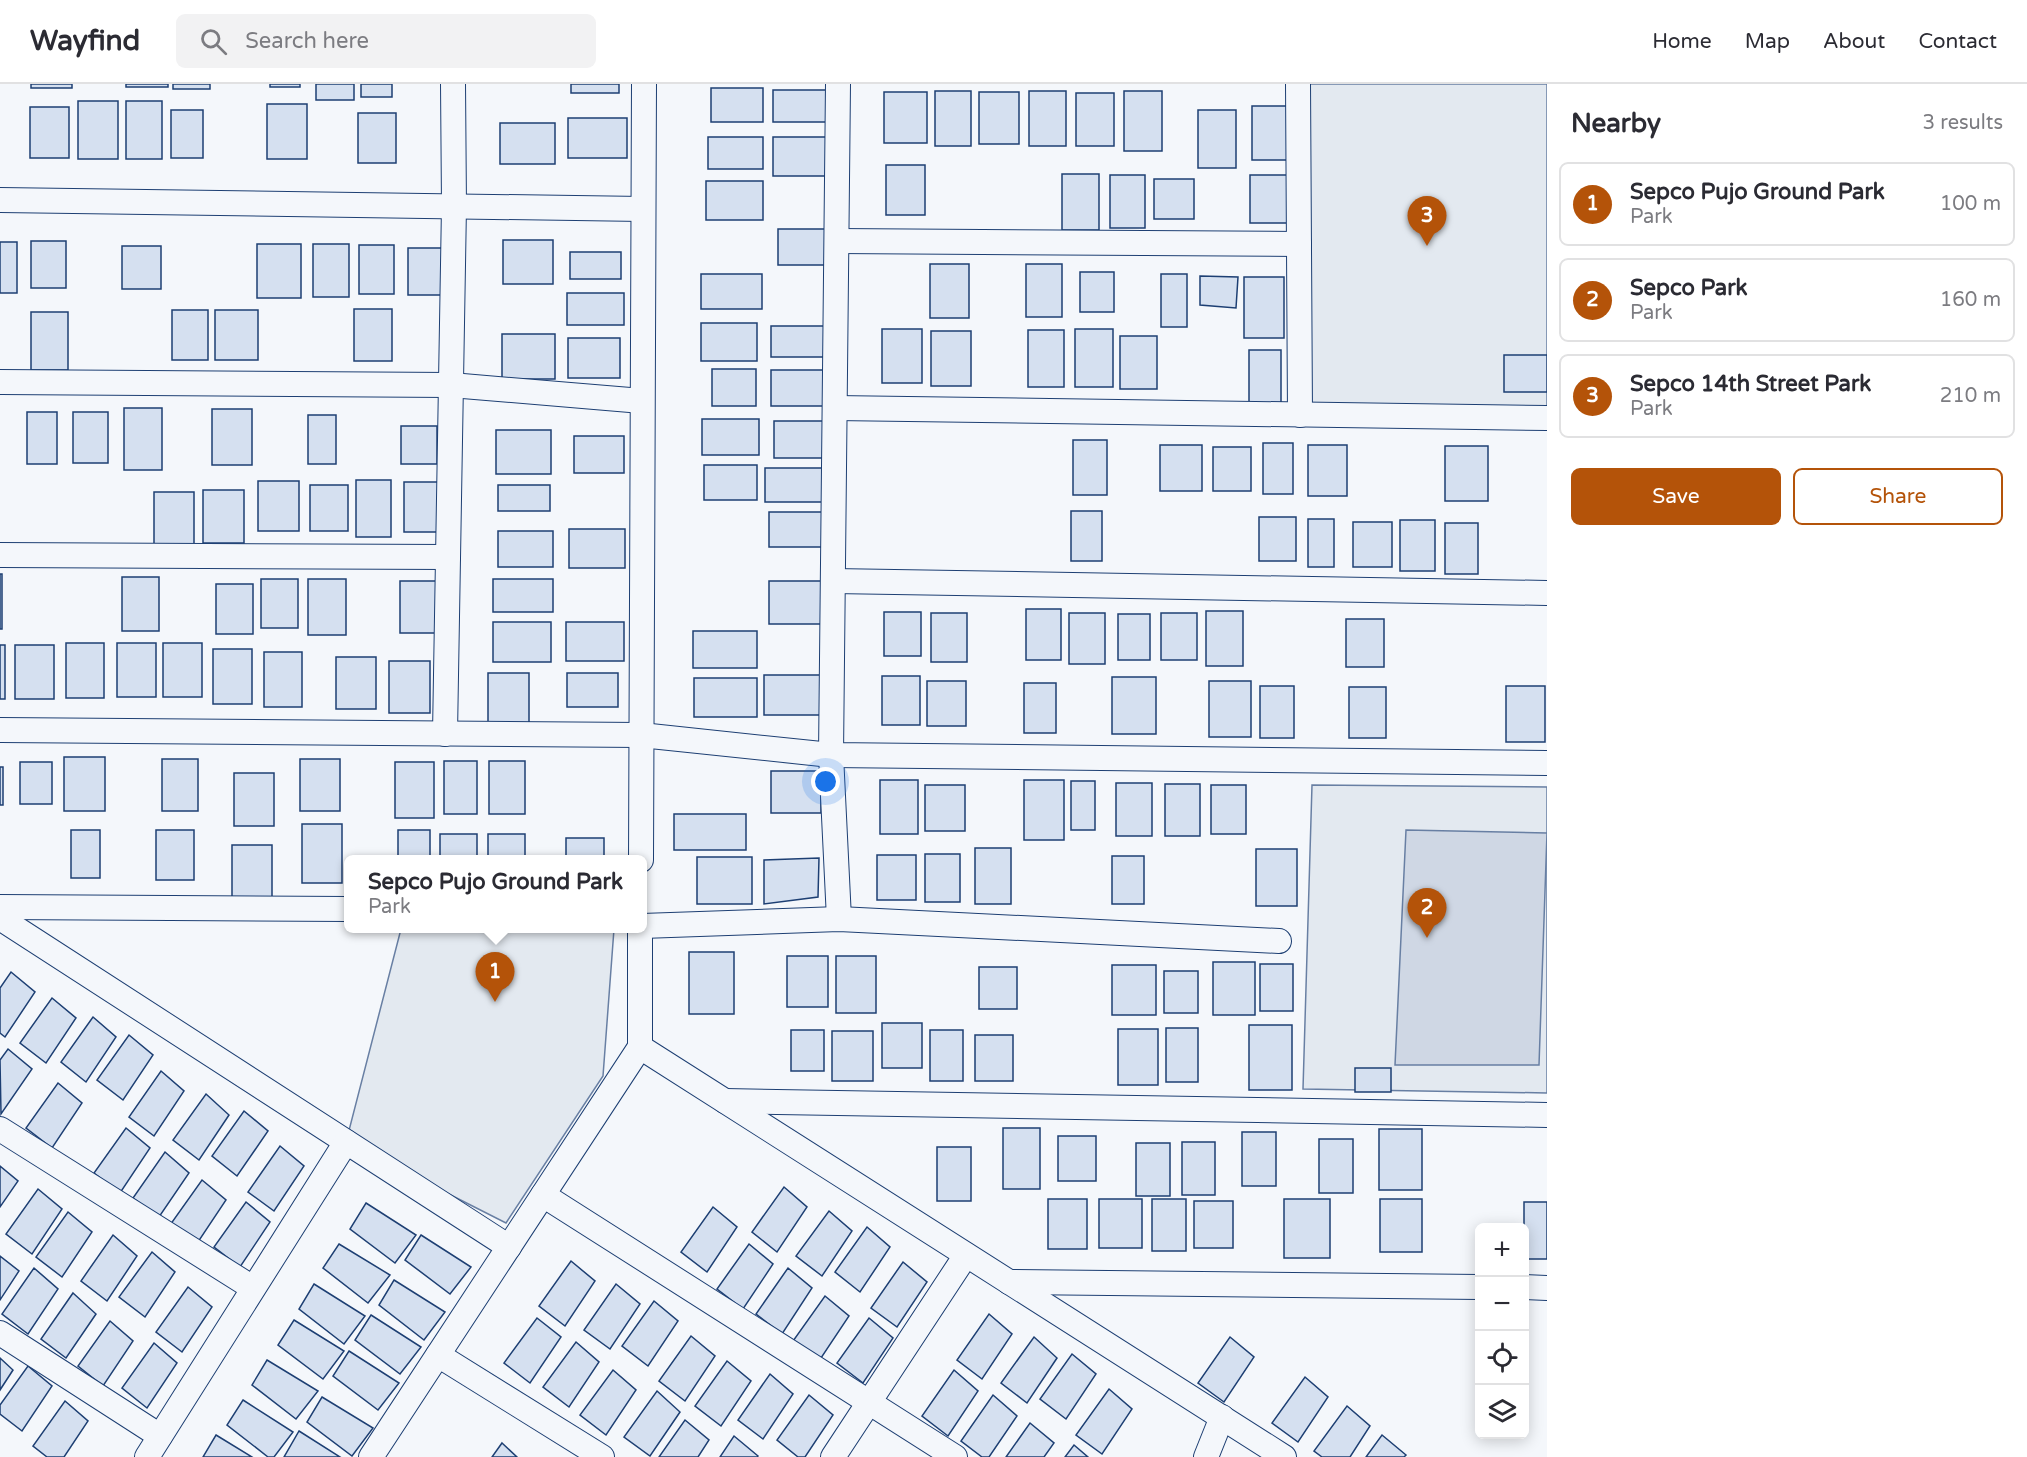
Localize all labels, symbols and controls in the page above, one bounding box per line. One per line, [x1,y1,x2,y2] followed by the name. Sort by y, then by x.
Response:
[176,14,596,68] search box
[30,24,140,58] text: Wayfind
[197,25,230,58] icon: search
[245,28,369,54] text: Search here
[1652,29,1712,54] text: Home
[1745,29,1790,54] text: Map
[1823,29,1885,54] text: About
[1918,29,1997,54] text: Contact
[1571,108,1661,139] text: Nearby
[1923,111,2003,135] text: 3 results
[1630,179,1885,205] text: Sepco Pujo Ground Park
[1586,192,1599,216] text: 1
[1940,192,2001,216] text: 100 m
[1408,196,1446,246] pin: 3
[1630,205,1673,229] text: Park
[1630,275,1748,301] text: Sepco Park
[1586,288,1599,312] text: 2
[1940,288,2001,312] text: 160 m
[1630,301,1673,325] text: Park
[1630,371,1871,397] text: Sepco 14th Street Park
[1586,384,1599,408] text: 3
[1940,384,2001,408] text: 210 m
[1630,397,1673,421] text: Park
[1571,468,1781,525] button: Save
[1793,468,2003,525] button: Share
[811,767,840,796] your location
[344,855,647,933] popup
[368,869,623,895] text: Sepco Pujo Ground Park
[1408,888,1446,938] pin: 2
[368,895,411,919] text: Park
[476,952,514,1002] pin: 1
[1475,1223,1529,1439] map controls
[1475,1223,1529,1277] button: +
[1475,1277,1529,1331] button: −
[1475,1331,1529,1385] button: locate
[1475,1385,1529,1439] button: layers

